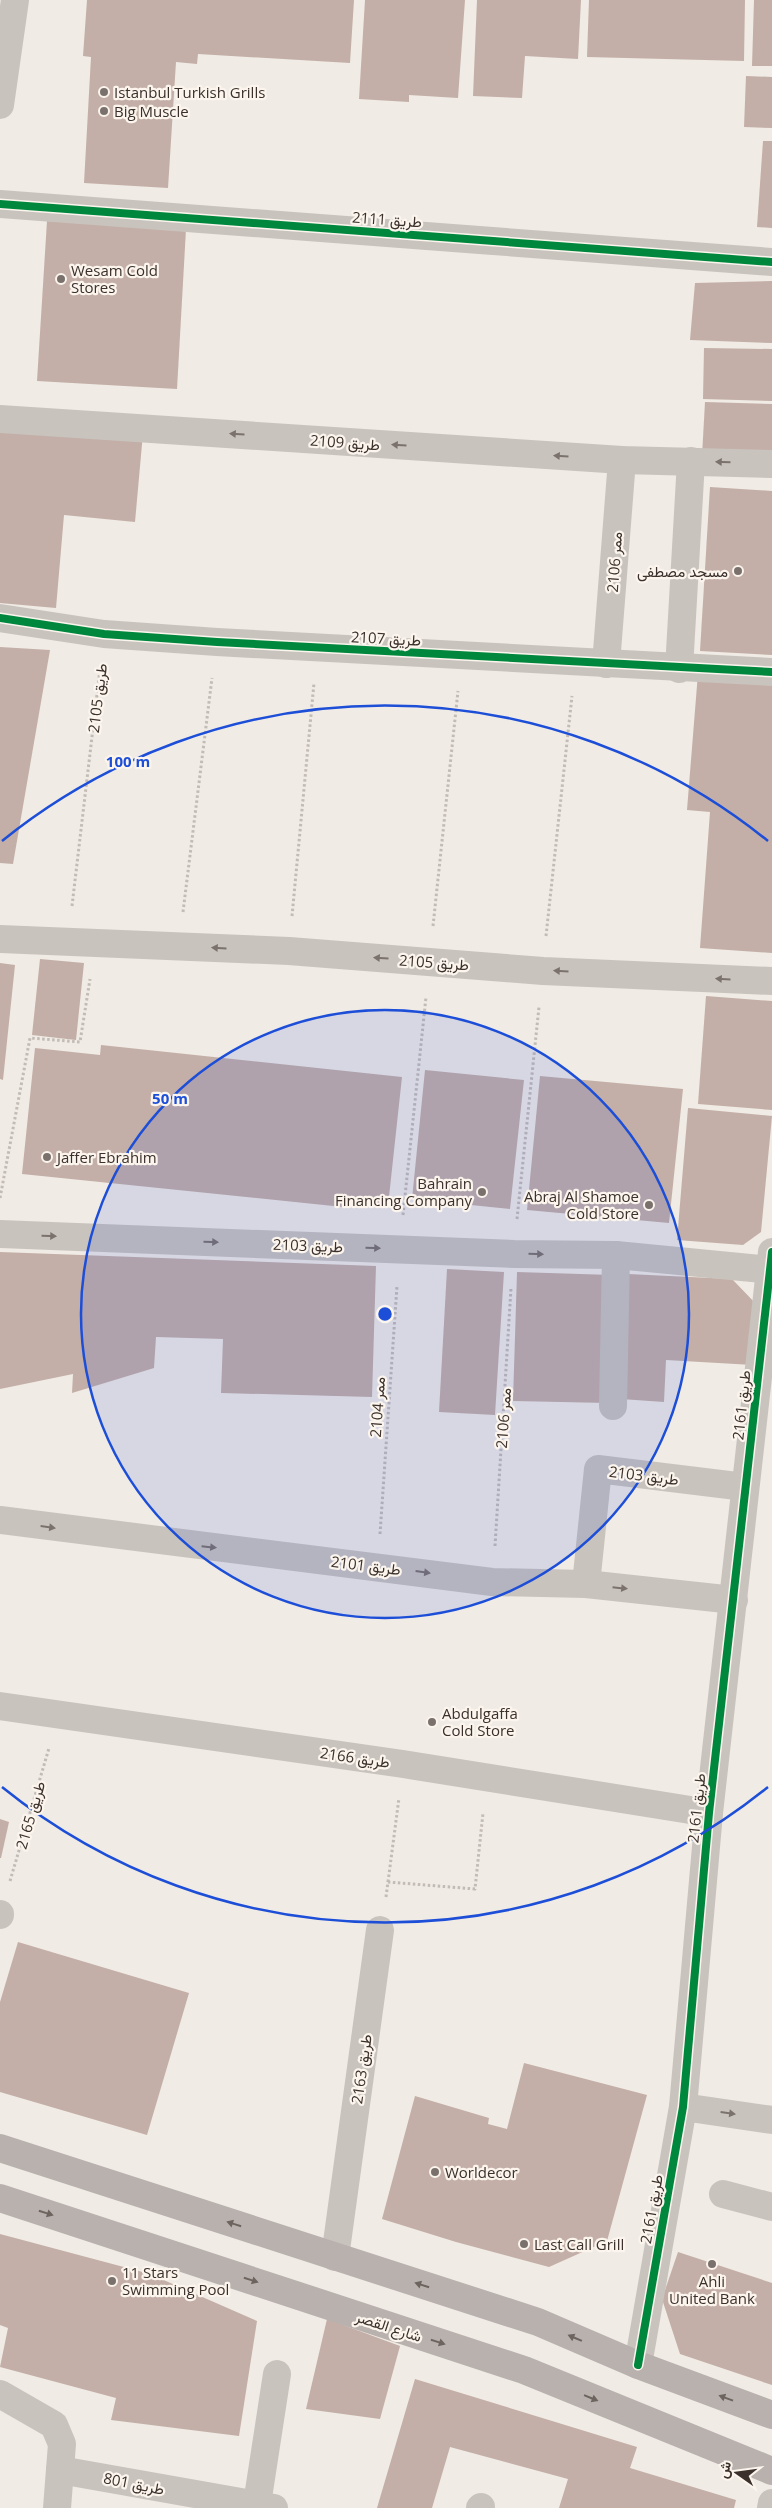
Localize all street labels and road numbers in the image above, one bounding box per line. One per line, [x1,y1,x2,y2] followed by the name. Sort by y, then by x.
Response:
[351,207,423,232] street label: طريق 2111
[309,430,381,455] street label: طريق 2109
[602,531,626,593] street label: ممر 2106
[350,626,422,651] street label: طريق 2107
[83,662,112,734] street label: طريق 2105
[398,950,470,975] street label: طريق 2105
[273,1234,344,1257] street label: طريق 2103
[727,1369,756,1441] street label: طريق 2161
[365,1376,389,1438] street label: ممر 2104
[491,1387,515,1449] street label: ممر 2106
[608,1461,680,1490] street label: طريق 2103
[330,1551,402,1580] street label: طريق 2101
[319,1742,391,1773] street label: طريق 2166
[682,1772,711,1844] street label: طريق 2161
[11,1778,50,1852] street label: طريق 2165
[346,2033,377,2105] street label: طريق 2163
[635,2173,668,2245] street label: طريق 2161
[352,2306,425,2348] street label: شارع القصر
[102,2467,166,2500] street label: طريق 801

